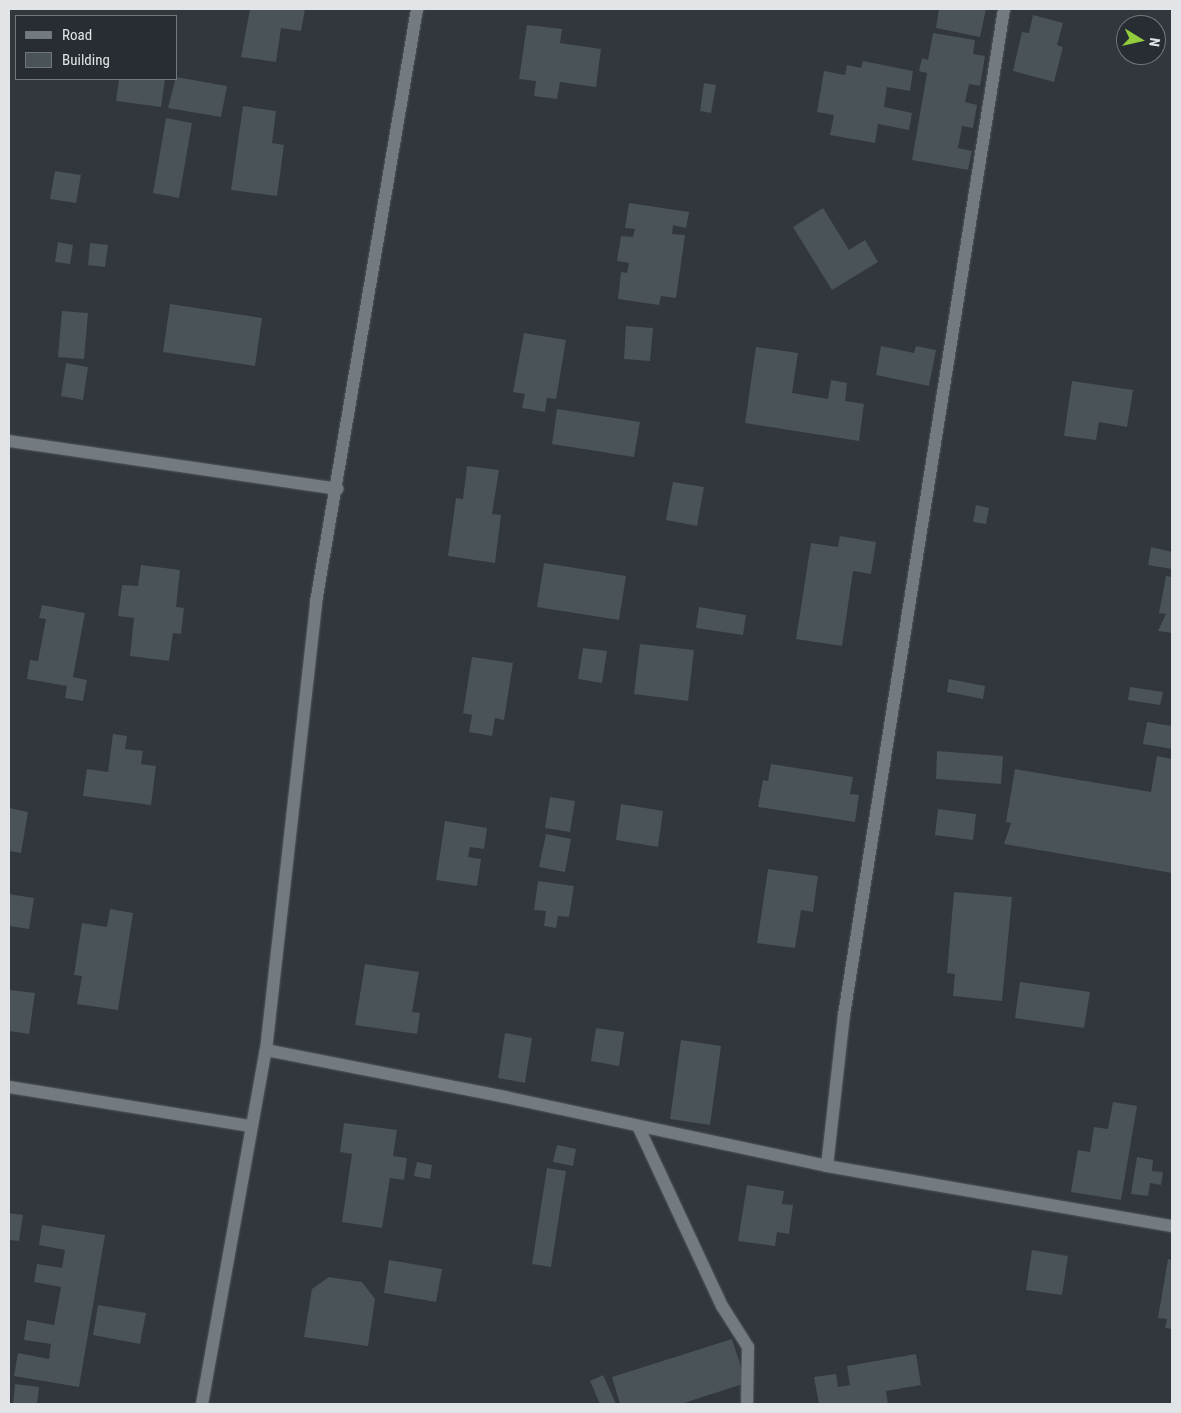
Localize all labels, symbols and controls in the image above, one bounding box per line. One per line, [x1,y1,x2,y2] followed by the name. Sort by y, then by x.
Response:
[15,15,178,80] legend
[1116,15,1166,65] north arrow
[62,26,92,44] text: Road
[1146,37,1163,48] text: N
[62,51,110,69] text: Building

